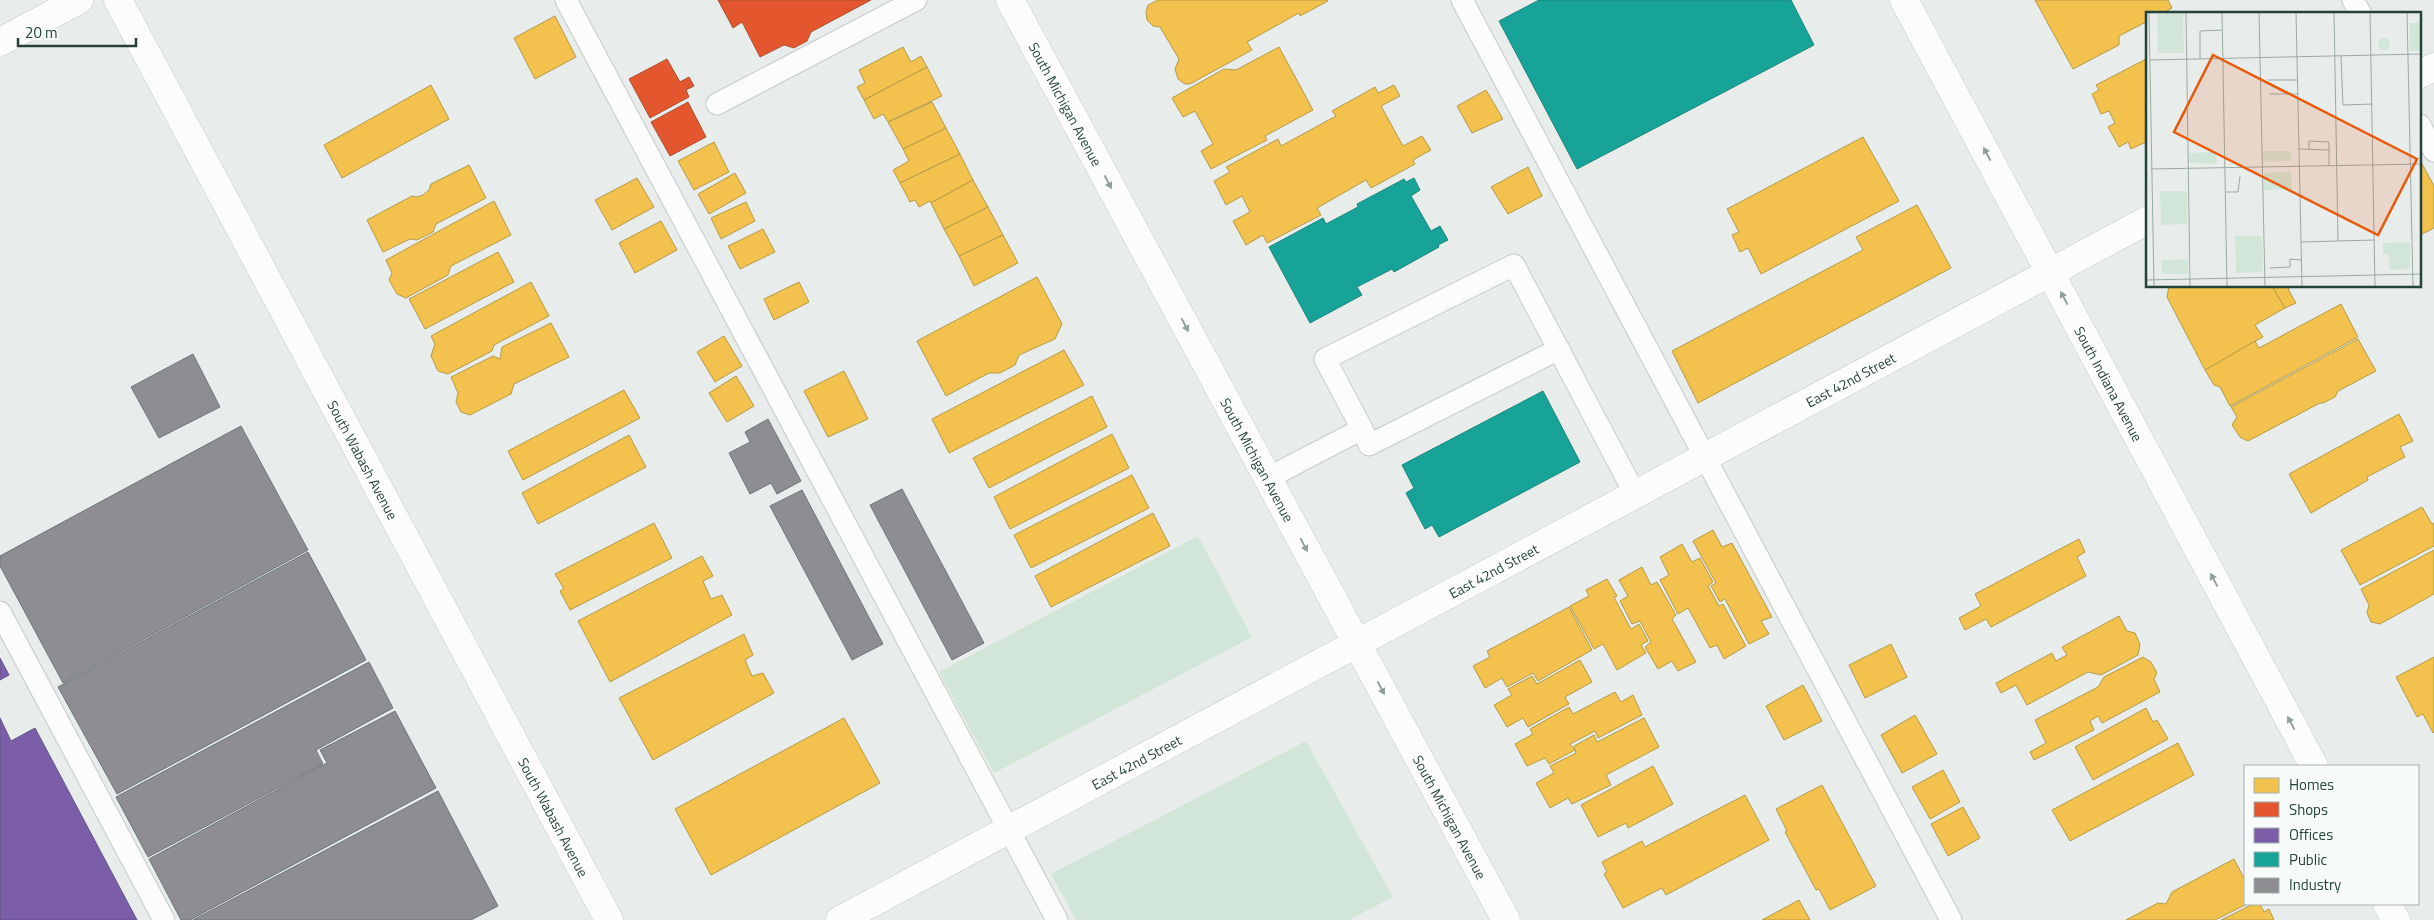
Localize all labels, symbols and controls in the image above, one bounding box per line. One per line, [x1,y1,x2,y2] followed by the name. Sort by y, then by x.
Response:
[2146,12,2422,288] inset map
[18,15,135,47] scale bar
[25,21,58,44] text: 20 m
[1024,38,1108,170] street label: South Michigan Avenue
[1983,147,1991,162] one-way arrow
[1104,174,1112,189] one-way arrow
[2059,291,2068,304] one-way arrow
[1181,318,1190,331] one-way arrow
[2070,322,2149,445] street label: South Indiana Avenue
[1802,347,1899,412] street label: East 42nd Street
[1216,394,1300,525] street label: South Michigan Avenue
[323,396,404,523] street label: South Wabash Avenue
[1300,537,1308,552] one-way arrow
[1445,538,1542,603] street label: East 42nd Street
[2210,573,2219,587] one-way arrow
[1377,680,1385,695] one-way arrow
[2287,716,2295,731] one-way arrow
[1088,729,1185,794] street label: East 42nd Street
[1408,751,1492,883] street label: South Michigan Avenue
[514,754,594,880] street label: South Wabash Avenue
[2244,765,2419,905] legend
[2289,773,2334,796] text: Homes
[2289,798,2328,821] text: Shops
[2289,823,2333,846] text: Offices
[2289,848,2327,871] text: Public
[2289,873,2341,896] text: Industry

